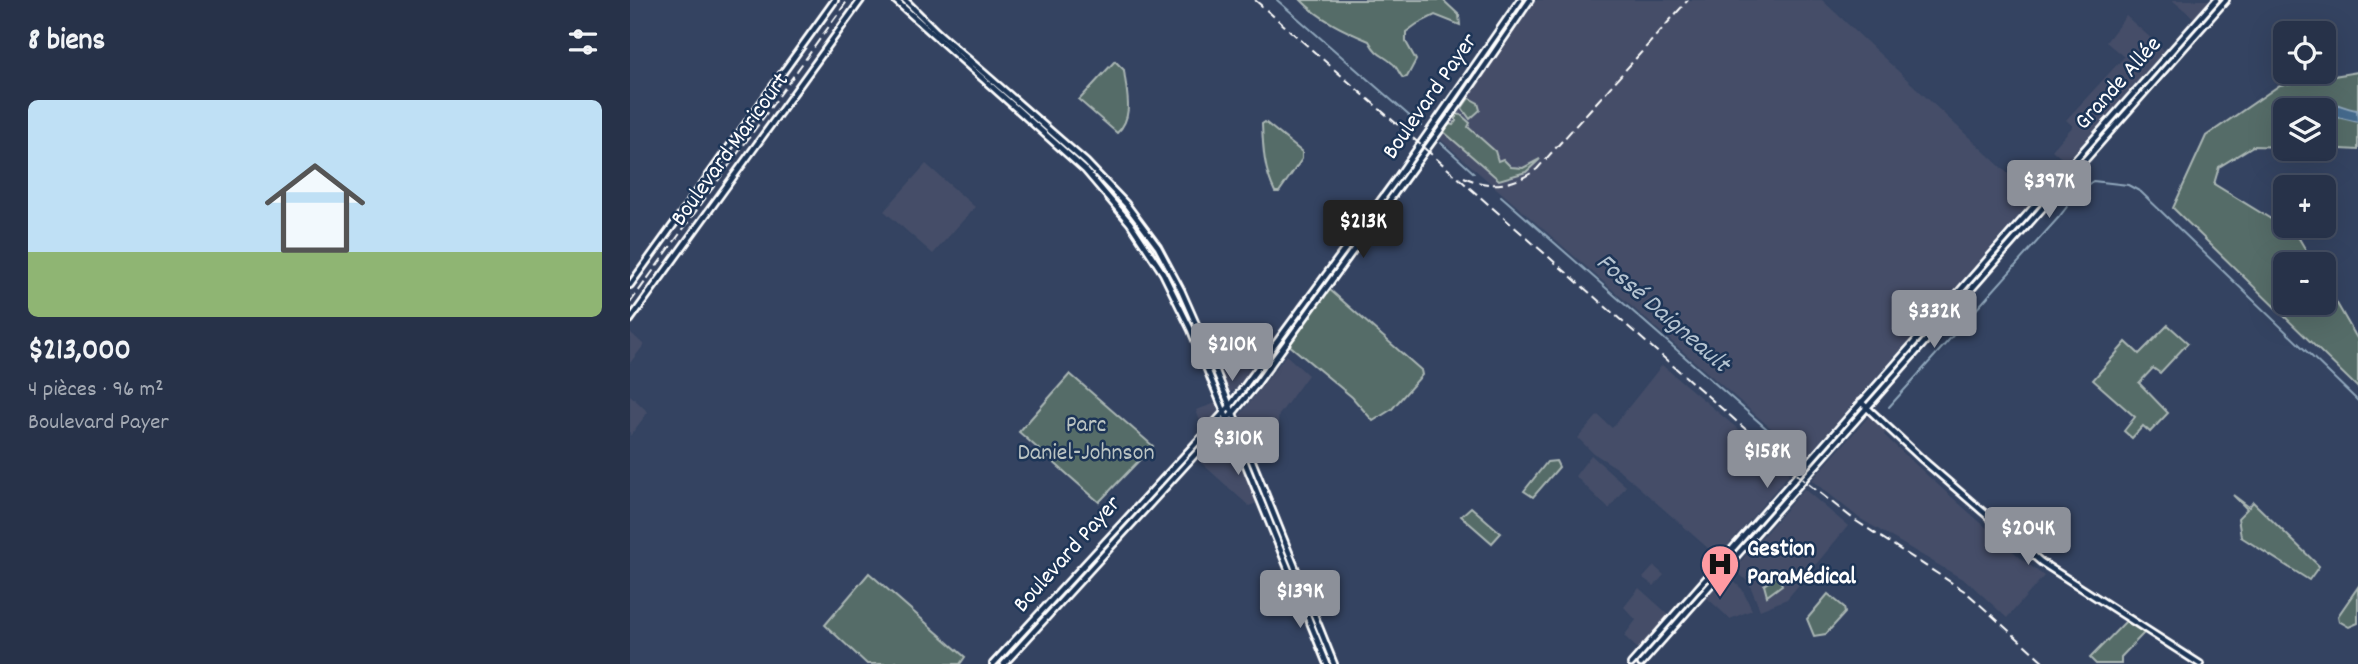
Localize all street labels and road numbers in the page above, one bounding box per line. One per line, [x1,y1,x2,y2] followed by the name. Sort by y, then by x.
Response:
[1375,27,1487,167] street label: Boulevard Payer
[2068,29,2170,139] street label: Grande Allée
[664,66,799,234] street label: Boulevard Maricourt
[1006,489,1130,621] street label: Boulevard Payer

